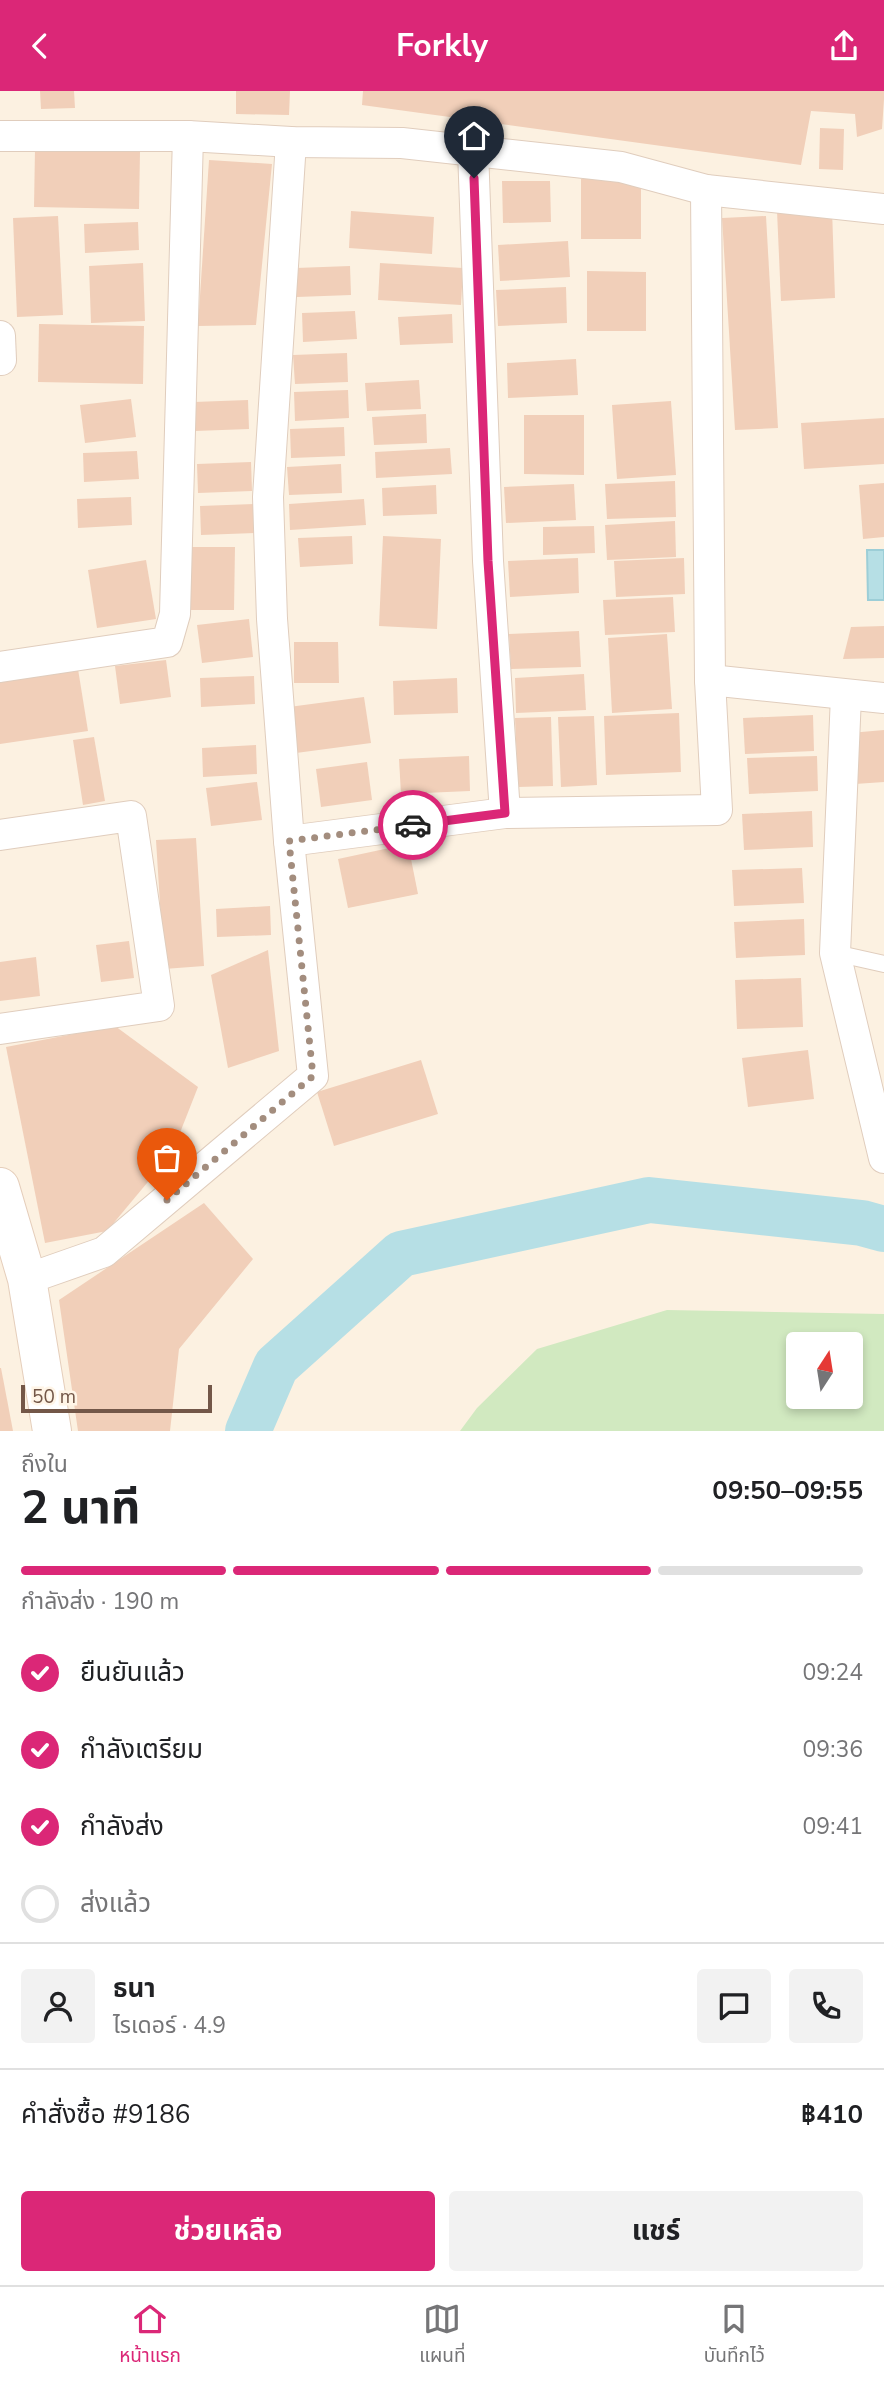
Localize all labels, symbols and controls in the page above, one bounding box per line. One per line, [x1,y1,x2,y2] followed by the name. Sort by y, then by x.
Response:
[396,24,488,67] text: Forkly
[21,27,59,65] icon: back
[825,27,863,65] icon: share
[444,106,504,178] pin
[455,117,493,155] icon: home
[378,790,448,860] courier
[394,806,432,844] icon: car
[137,1128,197,1200] pin
[148,1139,186,1177] icon: bag
[786,1332,863,1409] north arrow
[786,1332,863,1409] map controls
[21,1382,212,1414] scale bar
[32,1384,76,1410] text: 50 m
[21,1449,68,1480] text: ถึงใน
[712,1473,863,1508] text: 09:50–09:55
[21,1476,140,1539] text: 2 นาที
[21,1586,179,1617] text: กำลังส่ง · 190 m
[21,1654,59,1692] icon: check
[80,1655,185,1690] text: ยืนยันแล้ว
[803,1657,863,1688] text: 09:24
[21,1731,59,1769] icon: check
[80,1732,203,1767] text: กำลังเตรียม
[803,1734,863,1765] text: 09:36
[21,1808,59,1846] icon: check
[80,1809,164,1844] text: กำลังส่ง
[803,1811,863,1842] text: 09:41
[80,1886,151,1921] text: ส่งแล้ว
[21,1969,95,2043] button: person
[697,1969,771,2043] button: chat
[789,1969,863,2043] button: phone
[113,1971,156,2006] text: ธนา
[113,2010,226,2041] text: ไรเดอร์ · 4.9
[21,2097,190,2132] text: คำสั่งซื้อ #9186
[801,2097,863,2132] text: ฿410
[21,2191,435,2271] button: ช่วยเหลือ
[449,2191,863,2271] button: แชร์
[119,2300,181,2371] tab: หน้าแรก
[419,2300,466,2371] tab: แผนที่
[704,2300,765,2371] tab: บันทึกไว้

